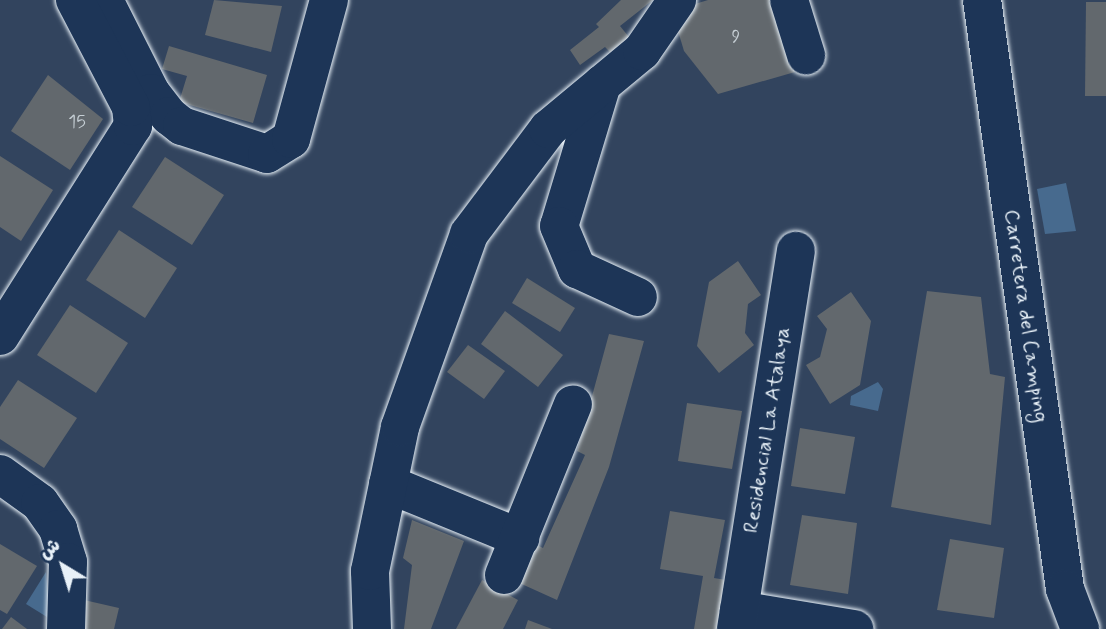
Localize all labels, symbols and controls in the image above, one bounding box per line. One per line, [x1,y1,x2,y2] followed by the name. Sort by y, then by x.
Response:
[732,26,740,48] house number: 9
[68,111,86,133] house number: 15
[999,210,1053,422] street label: Carretera del Camping
[738,326,796,534] street label: Residencial La Atalaya
[28,531,98,601] north arrow
[34,533,66,565] text: ش

